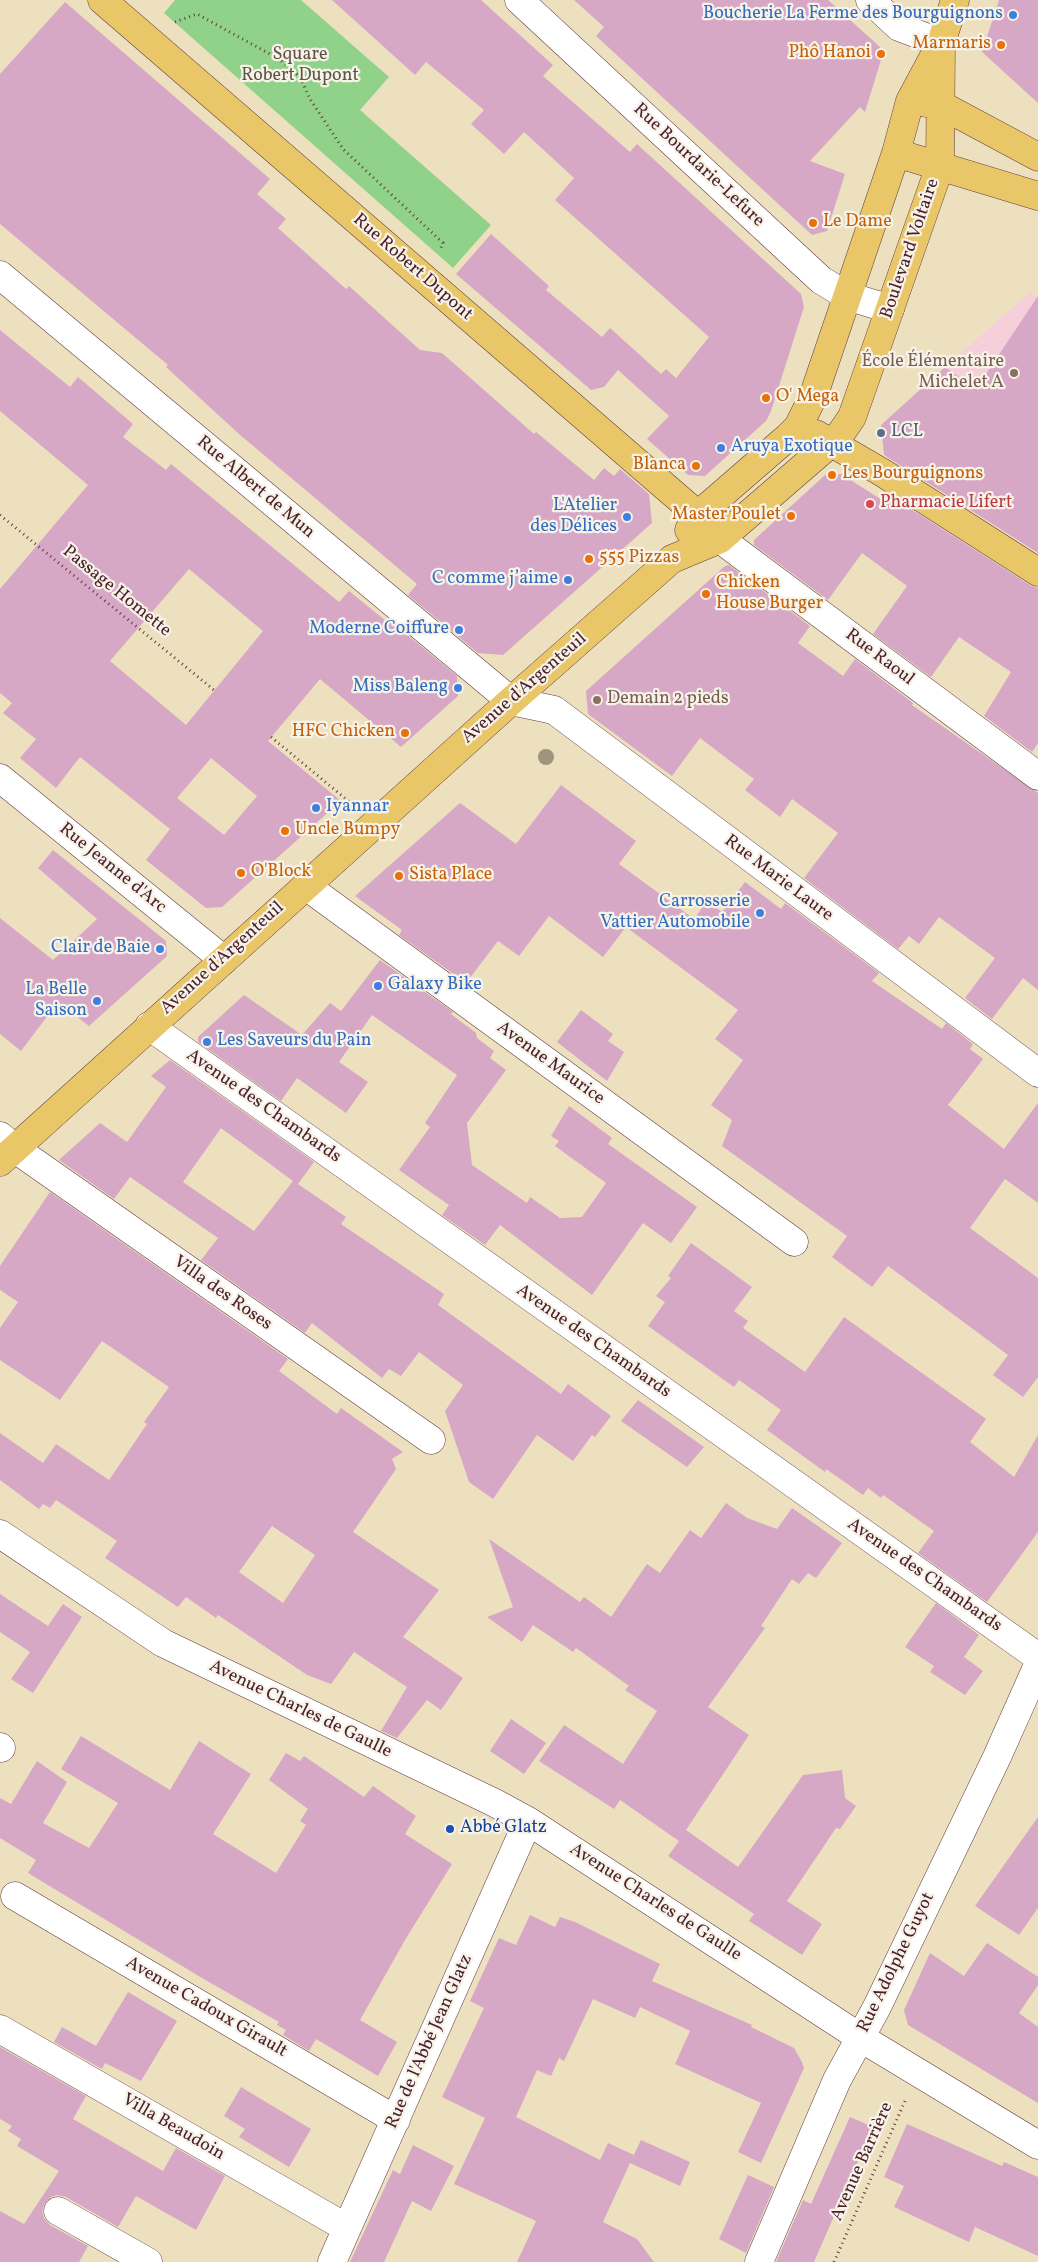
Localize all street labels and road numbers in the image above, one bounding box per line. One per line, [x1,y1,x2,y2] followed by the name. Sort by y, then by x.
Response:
[628,100,768,232] street label: Rue Bourdarie-Lefure
[877,176,945,322] street label: Boulevard Voltaire
[348,210,476,326] street label: Rue Robert Dupont
[191,432,319,544] street label: Rue Albert de Mun
[57,542,175,642] street label: Passage Homette
[840,625,918,691] street label: Rue Raoul
[458,629,592,749] street label: Avenue d'Argenteuil
[54,819,170,919] street label: Rue Jeanne d'Arc
[719,831,837,927] street label: Rue Marie Laure
[157,898,289,1020] street label: Avenue d'Argenteuil
[492,1018,608,1110] street label: Avenue Maurice
[181,1045,345,1169] street label: Avenue des Chambards
[168,1252,276,1336] street label: Villa des Roses
[511,1280,675,1404] street label: Avenue des Chambards
[842,1514,1006,1638] street label: Avenue des Chambards
[205,1656,395,1764] street label: Avenue Charles de Gaulle
[565,1839,745,1967] street label: Avenue Charles de Gaulle
[854,1889,940,2037] street label: Rue Adolphe Guyot
[382,1951,478,2133] street label: Rue de l'Abbé Jean Glatz
[121,1953,291,2063] street label: Avenue Cadoux Girault
[118,2090,228,2166] street label: Villa Beaudoin
[827,2099,899,2225] street label: Avenue Barrière

